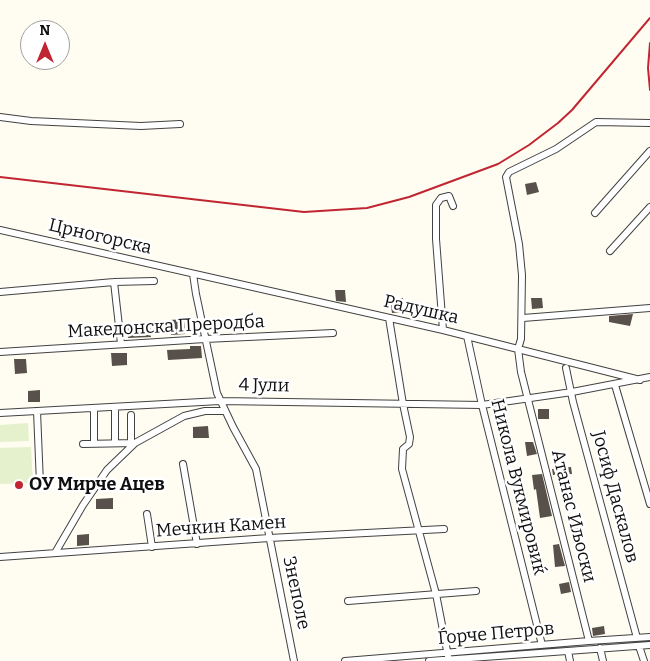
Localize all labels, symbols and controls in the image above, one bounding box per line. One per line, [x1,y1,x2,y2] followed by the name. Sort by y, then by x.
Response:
[20,20,70,70] north arrow
[40,22,50,39] text: N
[46,215,154,259] street label: Црногорска
[381,291,461,329] street label: Радушка
[67,311,265,343] street label: Македонска Преродба
[238,375,290,397] street label: 4 Јули
[486,397,550,577] street label: Никола Вукмировиќ
[587,429,643,565] street label: Јосиф Даскалов
[546,447,600,585] street label: Aтанас Иљоски
[29,474,165,496] place label: ОУ Мирче Ацев
[13,479,25,491] marker: ОУ Мирче Ацев
[155,512,287,542] street label: Мечкин Камен
[278,554,314,632] street label: Знеполе
[437,618,555,650] street label: Ѓорче Петров

